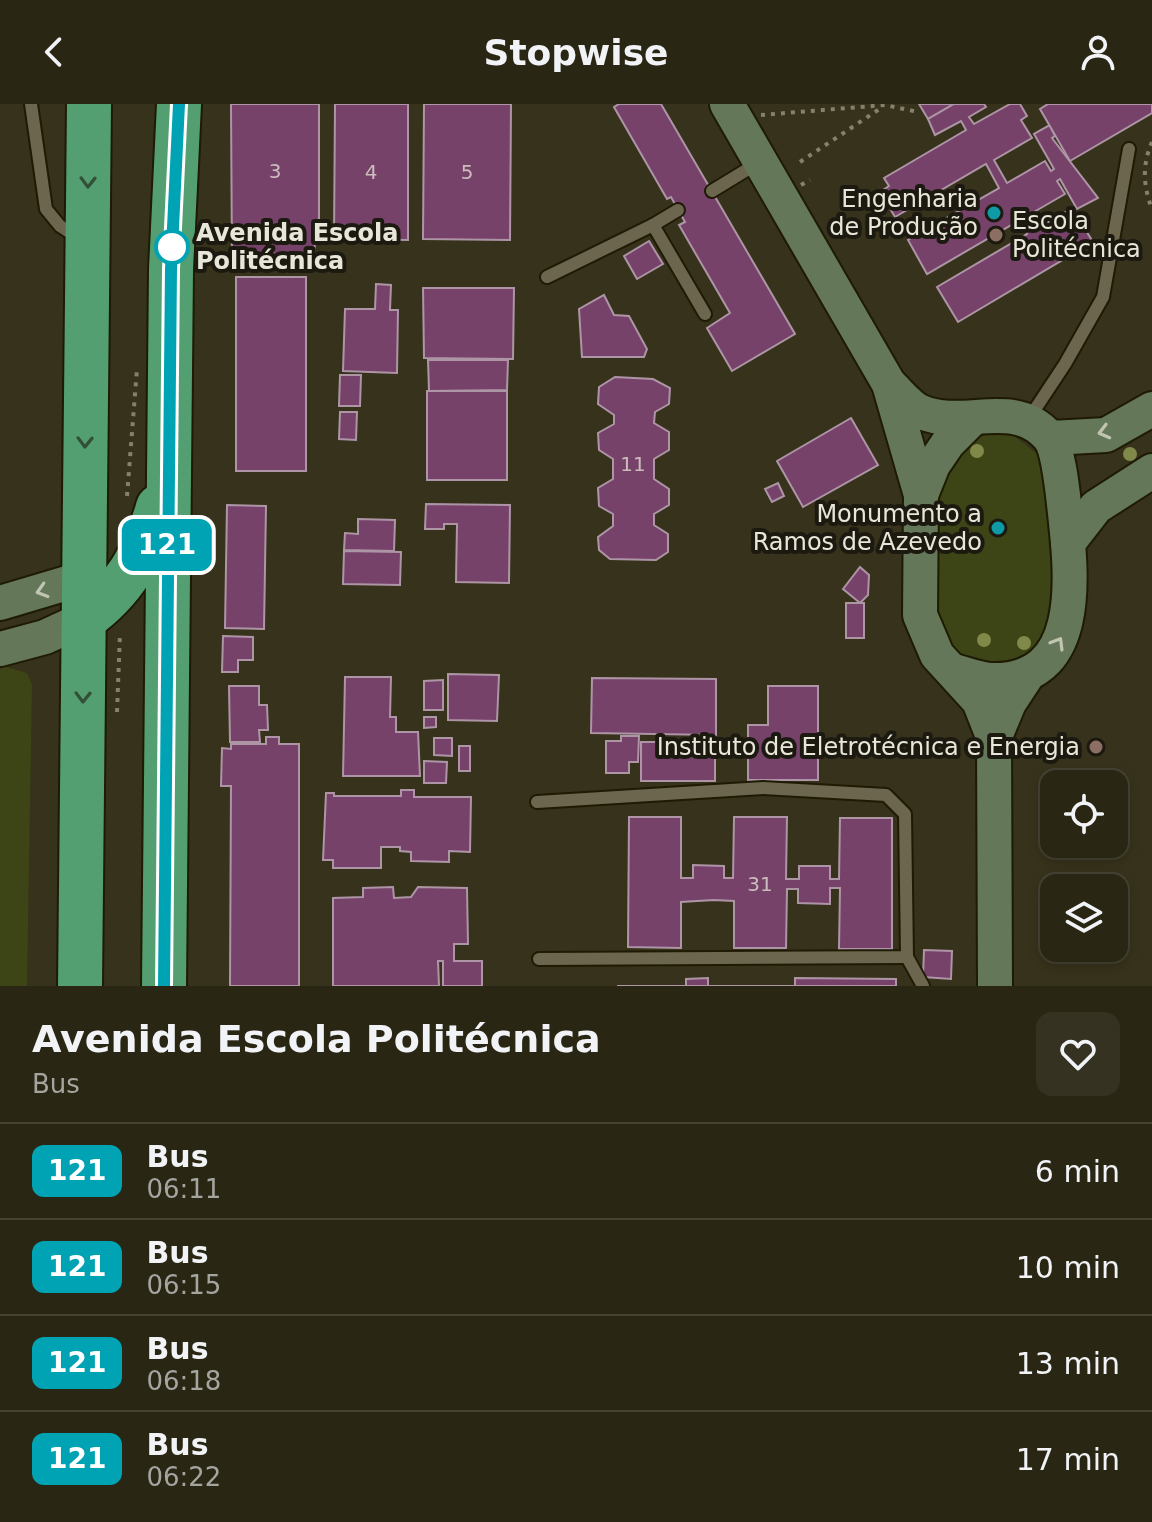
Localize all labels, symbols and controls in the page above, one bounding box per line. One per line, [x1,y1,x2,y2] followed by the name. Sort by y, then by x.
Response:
[32,30,76,74] icon: back
[1076,30,1120,74] icon: person
[483,32,669,73] text: Stopwise
[269,159,281,183] house number: 3
[365,160,377,184] house number: 4
[461,160,473,184] house number: 5
[79,176,97,189] one-way arrow
[829,185,978,241] place label: Engenharia de Produção
[985,204,1003,222] marker: Engenharia de Produção
[1012,207,1141,263] place label: Escola Politécnica
[196,219,399,275] place label: Avenida Escola Politécnica
[987,226,1005,244] marker: Escola Politécnica
[155,230,189,264] marker: Avenida Escola Politécnica
[1098,423,1111,439] one-way arrow
[76,436,94,449] one-way arrow
[620,452,646,476] house number: 11
[753,500,982,556] place label: Monumento a Ramos de Azevedo
[121,519,213,571] line badge: 121
[989,519,1007,537] marker: Monumento a Ramos de Azevedo
[138,528,196,561] text: 121
[36,582,49,598] one-way arrow
[1049,637,1064,652] one-way arrow
[74,691,92,704] one-way arrow
[657,733,1080,761] place label: Instituto de Eletrotécnica e Energia
[1087,738,1105,756] marker: Instituto de Eletrotécnica e Energia
[1040,770,1128,962] map controls
[1040,770,1128,858] button: locate
[747,872,773,896] house number: 31
[1040,874,1128,962] button: layers
[1036,1012,1120,1096] button: heart
[32,1017,601,1061] text: Avenida Escola Politécnica
[32,1069,80,1099] text: Bus
[146,1139,209,1174] text: Bus
[48,1154,106,1187] text: 121
[1035,1154,1120,1189] text: 6 min
[146,1174,221,1204] text: 06:11
[146,1235,209,1270] text: Bus
[48,1250,106,1283] text: 121
[1016,1250,1120,1285] text: 10 min
[146,1270,221,1300] text: 06:15
[146,1331,209,1366] text: Bus
[48,1346,106,1379] text: 121
[1016,1346,1120,1381] text: 13 min
[146,1366,221,1396] text: 06:18
[146,1427,209,1462] text: Bus
[48,1442,106,1475] text: 121
[1016,1442,1120,1477] text: 17 min
[146,1462,221,1492] text: 06:22

